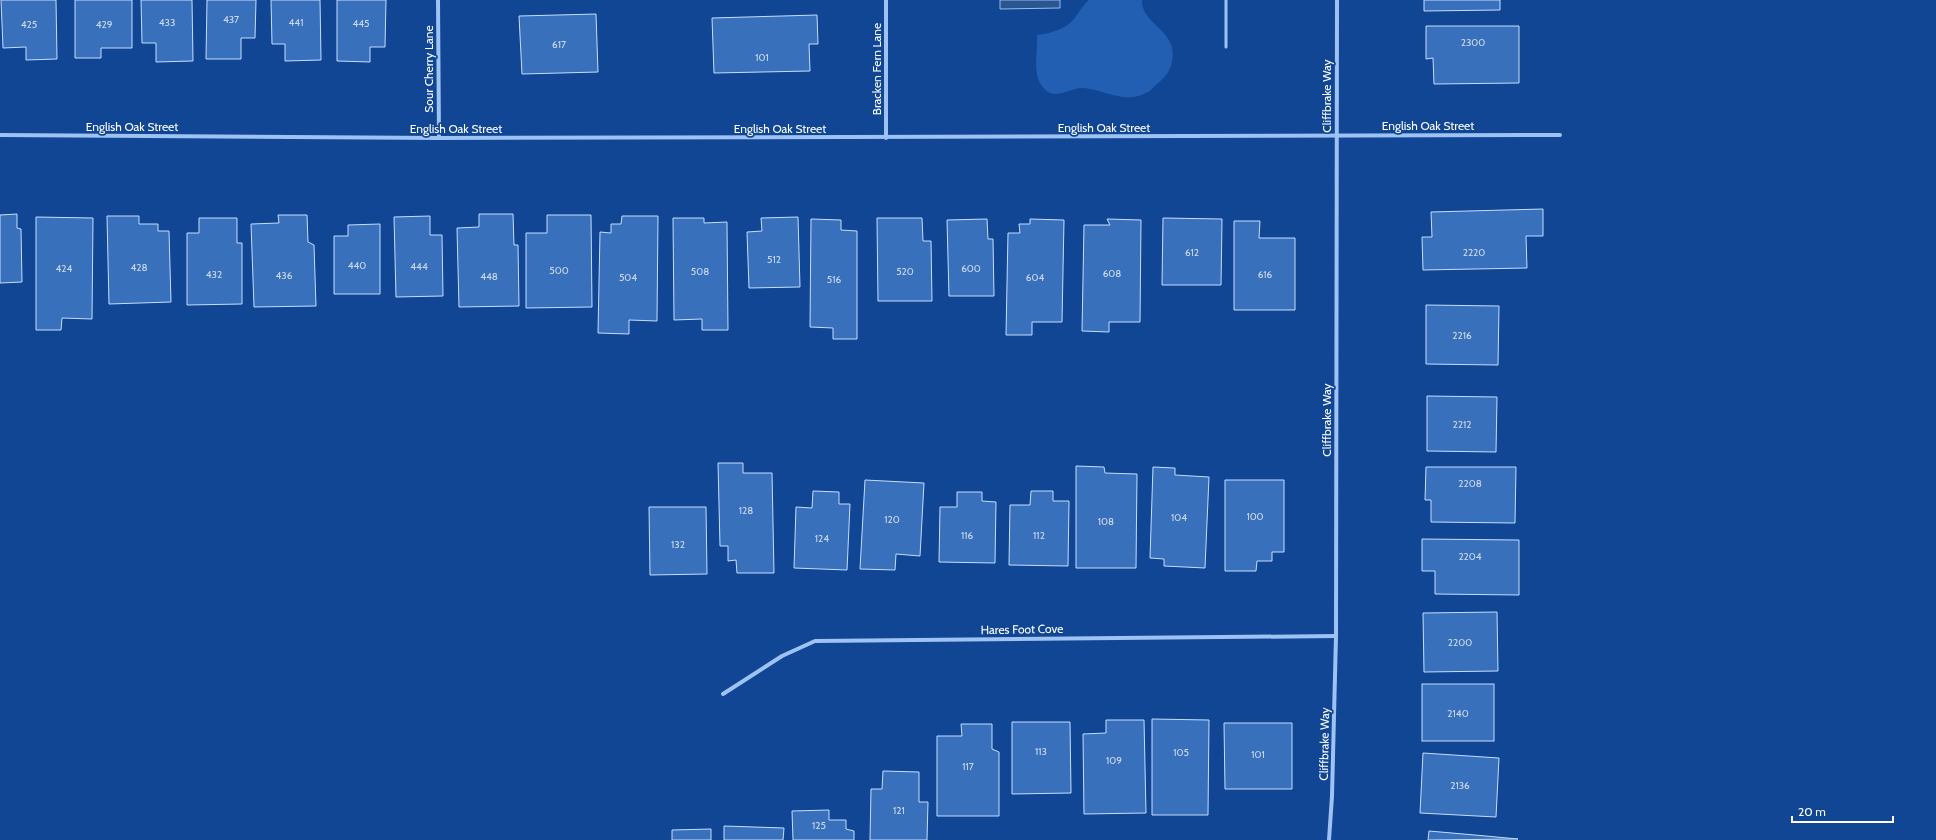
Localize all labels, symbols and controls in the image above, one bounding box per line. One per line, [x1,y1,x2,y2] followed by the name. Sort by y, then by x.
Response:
[223,13,239,26] house number: 437
[159,16,175,29] house number: 433
[289,16,303,29] house number: 441
[353,17,369,30] house number: 445
[21,18,37,31] house number: 425
[96,18,113,31] house number: 429
[869,23,884,115] street label: Bracken Fern Lane
[421,25,436,113] street label: Sour Cherry Lane
[1461,36,1485,49] house number: 2300
[552,38,566,51] house number: 617
[755,51,769,64] house number: 101
[1319,59,1334,133] street label: Cliffbrake Way
[1382,118,1474,133] street label: English Oak Street
[86,119,178,134] street label: English Oak Street
[1058,120,1150,135] street label: English Oak Street
[410,121,502,136] street label: English Oak Street
[734,121,826,136] street label: English Oak Street
[1185,246,1199,259] house number: 612
[1463,246,1485,259] house number: 2220
[767,253,781,266] house number: 512
[348,259,366,272] house number: 440
[410,260,428,273] house number: 444
[130,261,148,274] house number: 428
[56,262,73,275] house number: 424
[961,262,981,275] house number: 600
[549,264,569,277] house number: 500
[691,265,709,278] house number: 508
[896,265,914,278] house number: 520
[1103,267,1121,280] house number: 608
[206,268,222,281] house number: 432
[1258,268,1273,281] house number: 616
[276,269,293,282] house number: 436
[480,270,498,283] house number: 448
[619,271,637,284] house number: 504
[1026,271,1044,284] house number: 604
[827,273,841,286] house number: 516
[1452,329,1472,342] house number: 2216
[1319,383,1334,457] street label: Cliffbrake Way
[1453,418,1471,431] house number: 2212
[1458,477,1482,490] house number: 2208
[739,504,753,517] house number: 128
[1246,510,1264,523] house number: 100
[1171,511,1187,524] house number: 104
[884,513,900,526] house number: 120
[1098,515,1114,528] house number: 108
[961,529,973,542] house number: 116
[1033,529,1045,542] house number: 112
[815,532,829,545] house number: 124
[671,538,685,551] house number: 132
[1458,550,1482,563] house number: 2204
[980,621,1064,637] street label: Hares Foot Cove
[1448,636,1472,649] house number: 2200
[1316,707,1332,781] street label: Cliffbrake Way
[1447,707,1469,720] house number: 2140
[1035,745,1047,758] house number: 113
[1173,746,1189,759] house number: 105
[1251,748,1265,761] house number: 101
[1106,754,1122,767] house number: 109
[962,760,974,773] house number: 117
[1450,779,1470,792] house number: 2136
[1792,798,1893,824] scale bar
[893,804,905,817] house number: 121
[1798,804,1826,819] text: 20 m
[812,819,826,832] house number: 125

